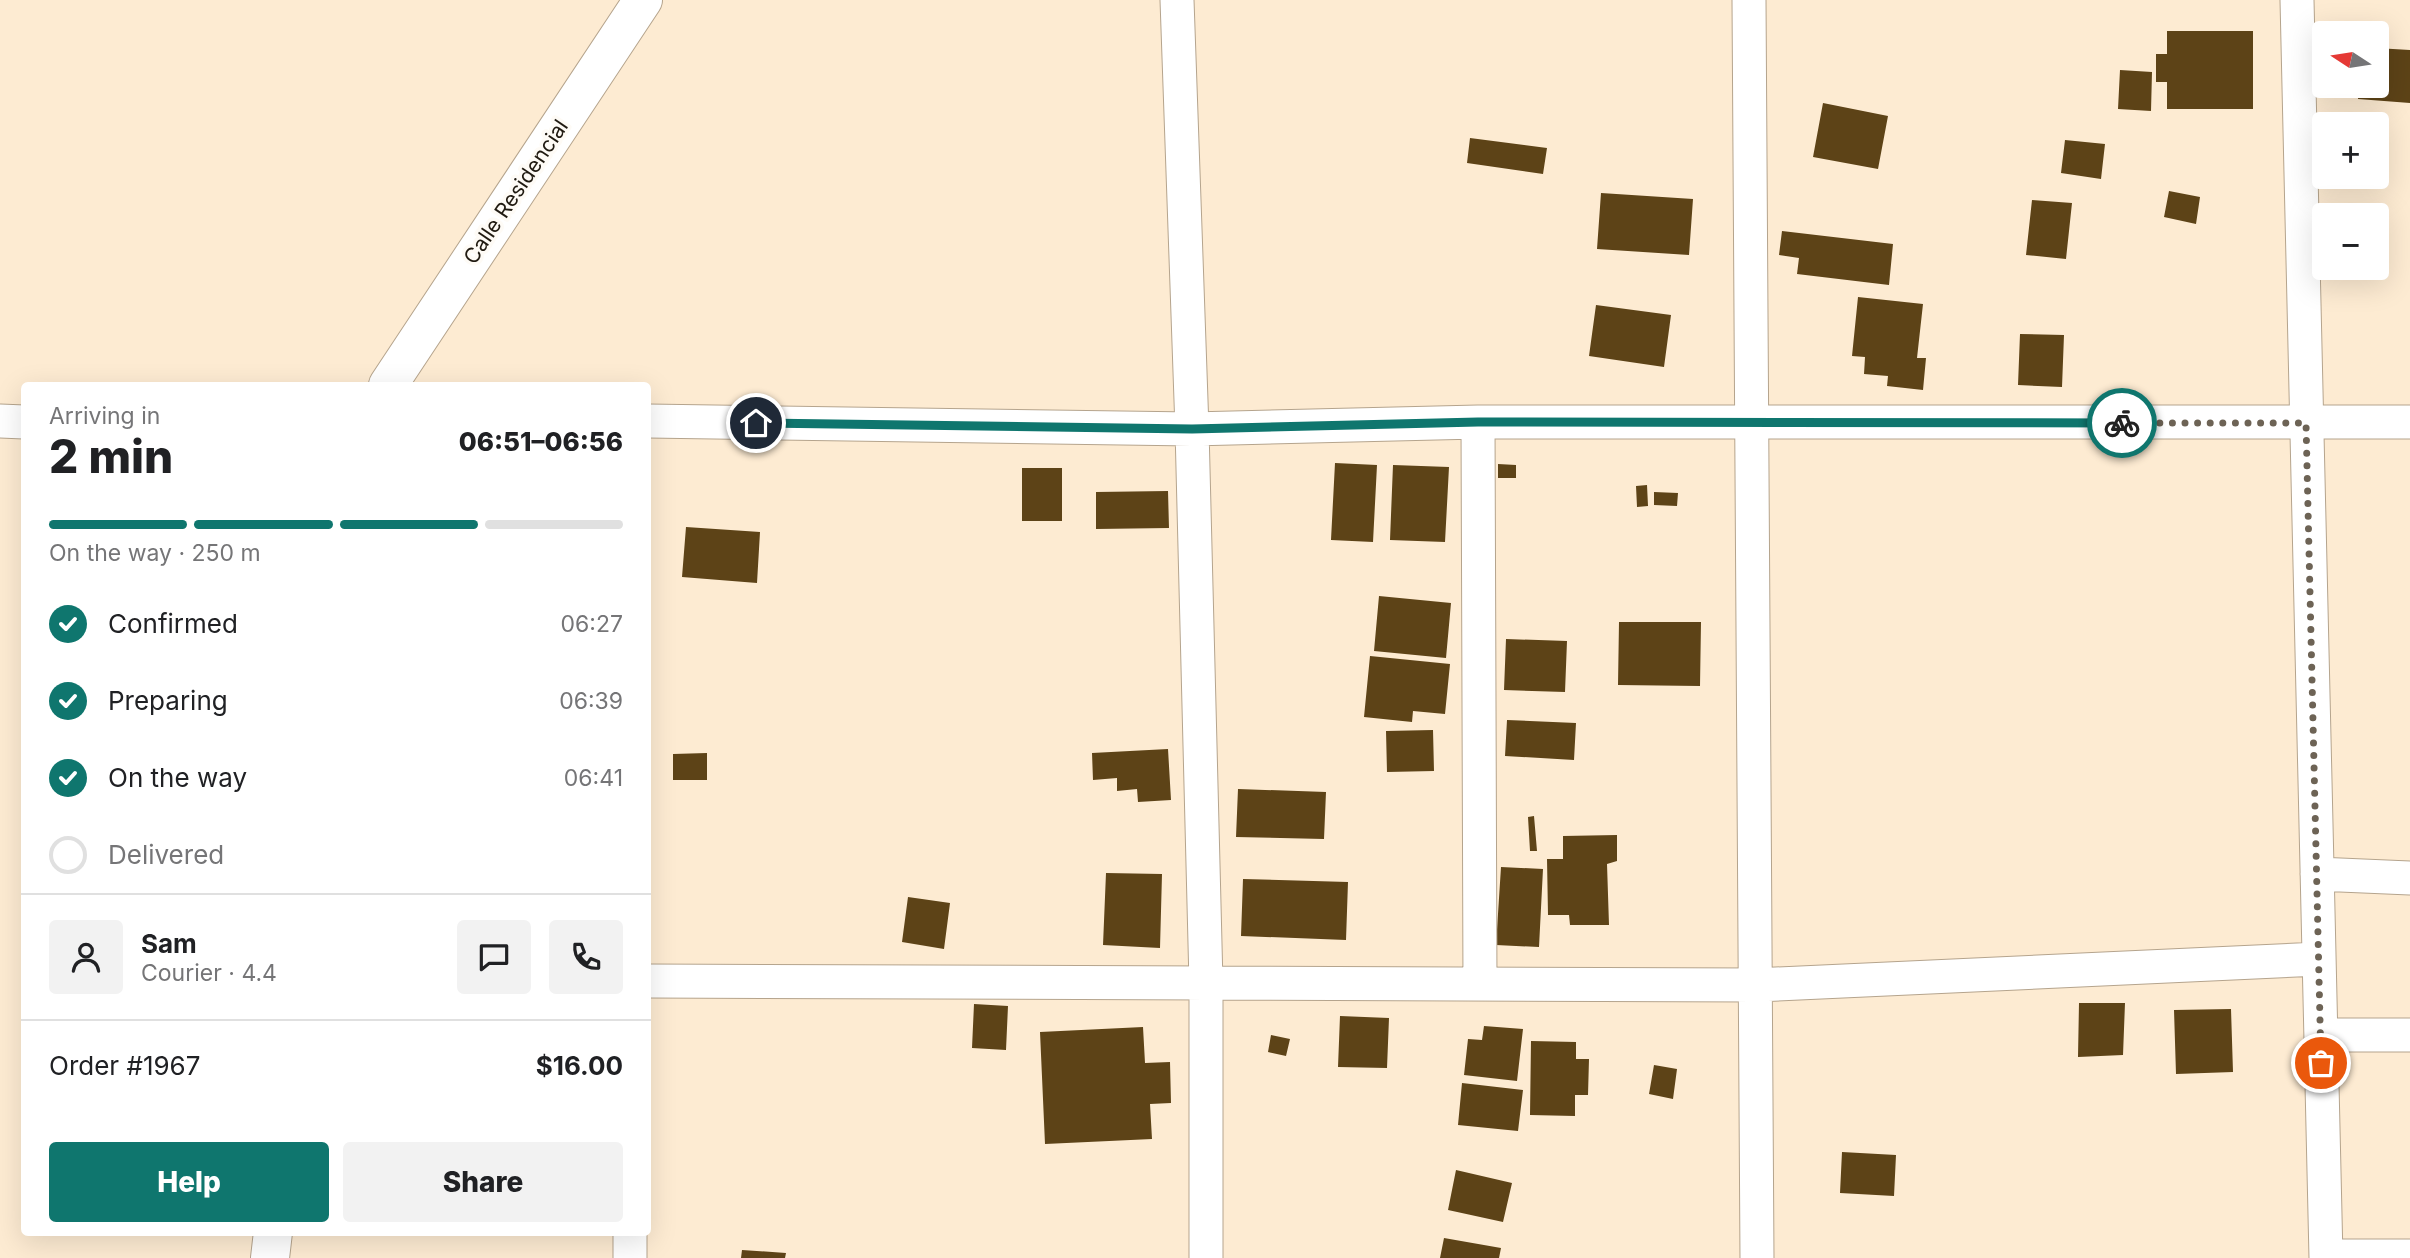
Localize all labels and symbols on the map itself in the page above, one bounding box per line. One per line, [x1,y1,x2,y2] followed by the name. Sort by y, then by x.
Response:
[2312,21,2389,98] north arrow
[458,115,573,269] street label: Calle Residencial
[2087,388,2157,458] courier
[726,393,786,453] pin
[2291,1033,2351,1093] pin

